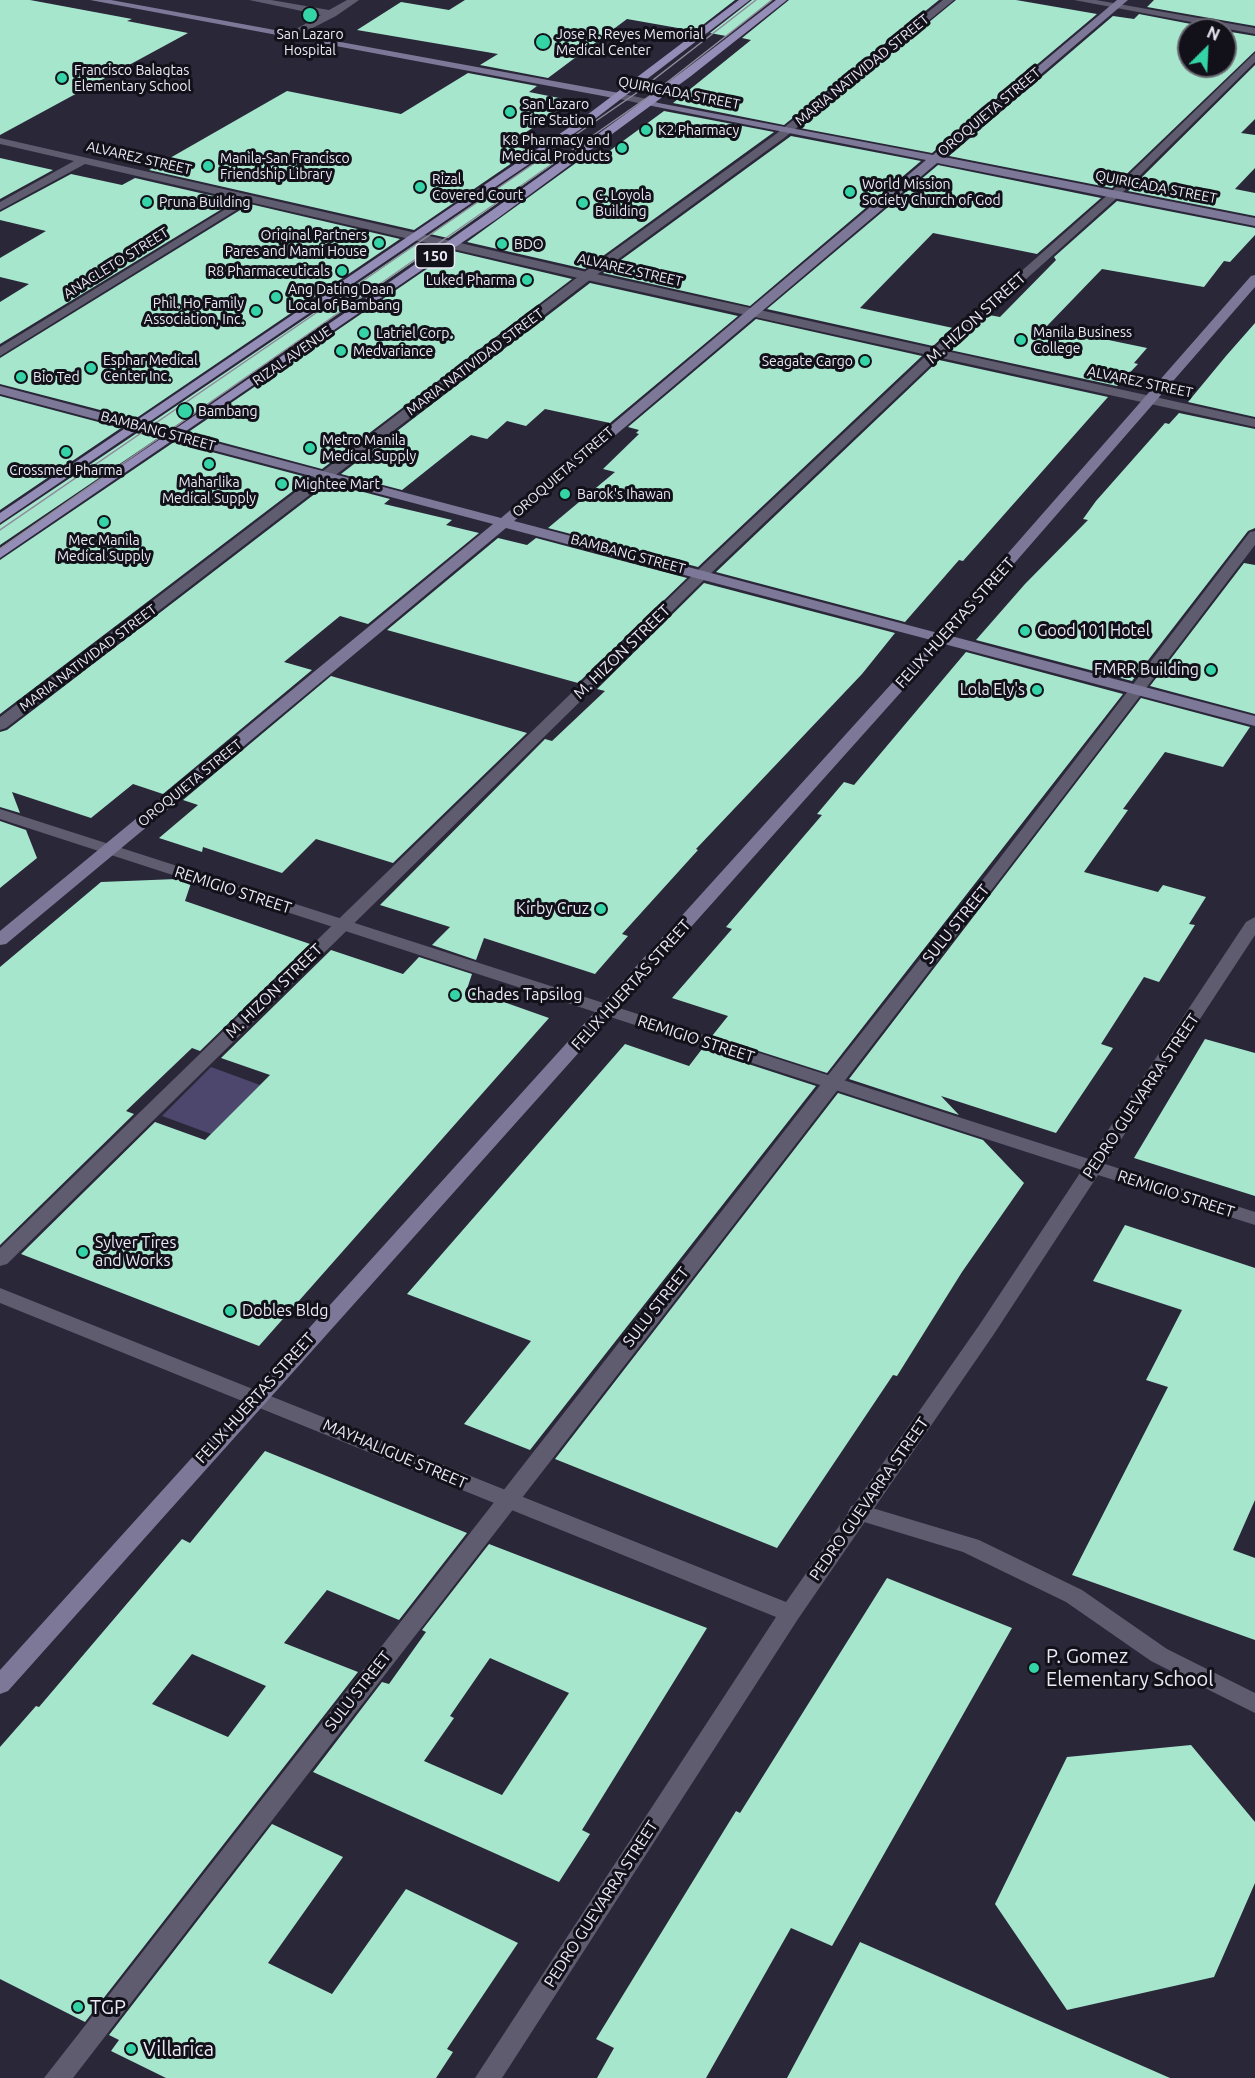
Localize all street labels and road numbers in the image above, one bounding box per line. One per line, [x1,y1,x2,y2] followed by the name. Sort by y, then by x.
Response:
[792,11,932,129] street label: MARIA NATIVIDAD STREET
[934,64,1044,160] street label: OROQUIETA STREET
[617,73,741,113] street label: QUIRICADA STREET
[85,138,193,178] street label: ALVAREZ STREET
[1094,167,1218,207] street label: QUIRICADA STREET
[60,224,172,302] street label: ANACLETO STREET
[416,244,454,268] road number: 150
[576,250,684,290] street label: ALVAREZ STREET
[922,268,1030,368] street label: M. HIZON STREET
[403,305,547,419] street label: MARIA NATIVIDAD STREET
[249,323,335,389] street label: RIZAL AVENUE
[1086,363,1194,401] street label: ALVAREZ STREET
[99,408,217,454] street label: BAMBANG STREET
[509,423,617,521] street label: OROQUIETA STREET
[569,531,687,577] street label: BAMBANG STREET
[891,554,1019,692] street label: FELIX HUERTAS STREET
[16,601,160,715] street label: MARIA NATIVIDAD STREET
[570,601,674,703] street label: M. HIZON STREET
[135,736,245,830] street label: OROQUIETA STREET
[172,862,294,918] street label: REMIGIO STREET
[918,881,994,967] street label: SULU STREET
[567,916,695,1054] street label: FELIX HUERTAS STREET
[222,940,326,1042] street label: M. HIZON STREET
[1079,1010,1203,1182] street label: PEDRO GUEVARRA STREET
[635,1011,757,1067] street label: REMIGIO STREET
[1115,1166,1237,1222] street label: REMIGIO STREET
[619,1263,693,1351] street label: SULU STREET
[191,1329,319,1467] street label: FELIX HUERTAS STREET
[805,1414,933,1584] street label: PEDRO GUEVARRA STREET
[320,1415,470,1493] street label: MAYHALIGUE STREET
[321,1647,395,1735] street label: SULU STREET
[540,1817,662,1991] street label: PEDRO GUEVARRA STREET

